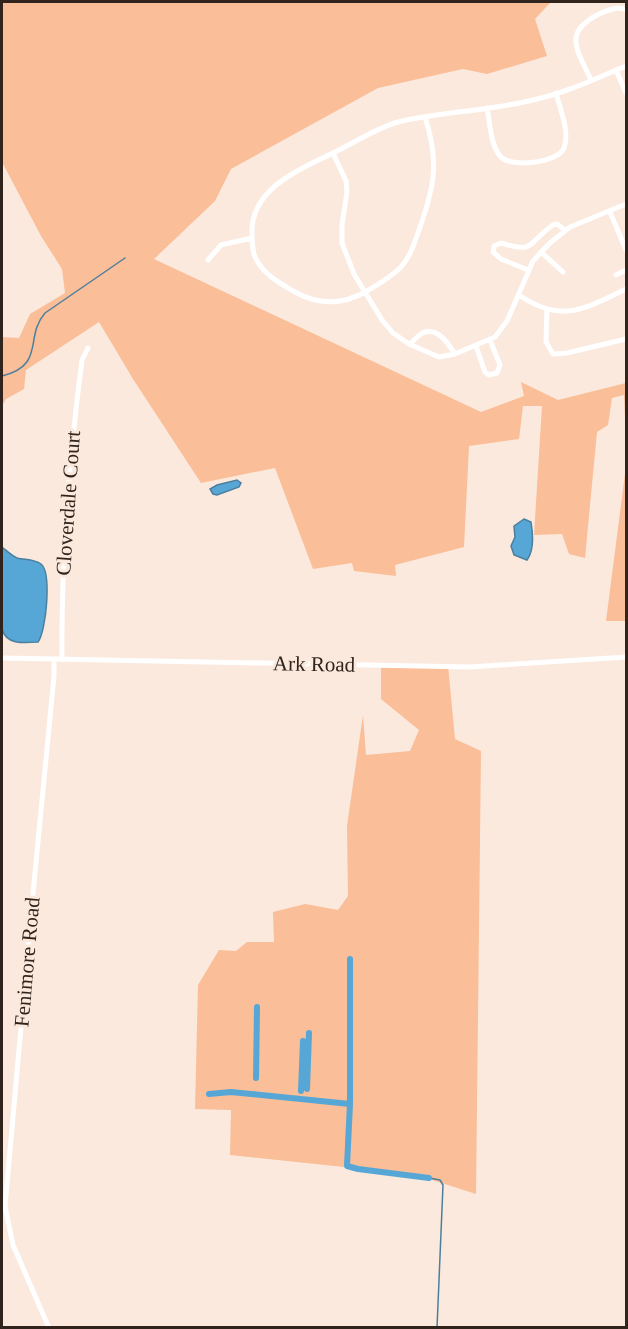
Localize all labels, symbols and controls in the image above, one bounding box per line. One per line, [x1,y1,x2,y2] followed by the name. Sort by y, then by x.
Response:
[51,430,85,576] street label: Cloverdale Court
[273,651,356,677] street label: Ark Road
[9,896,45,1028] street label: Fenimore Road

